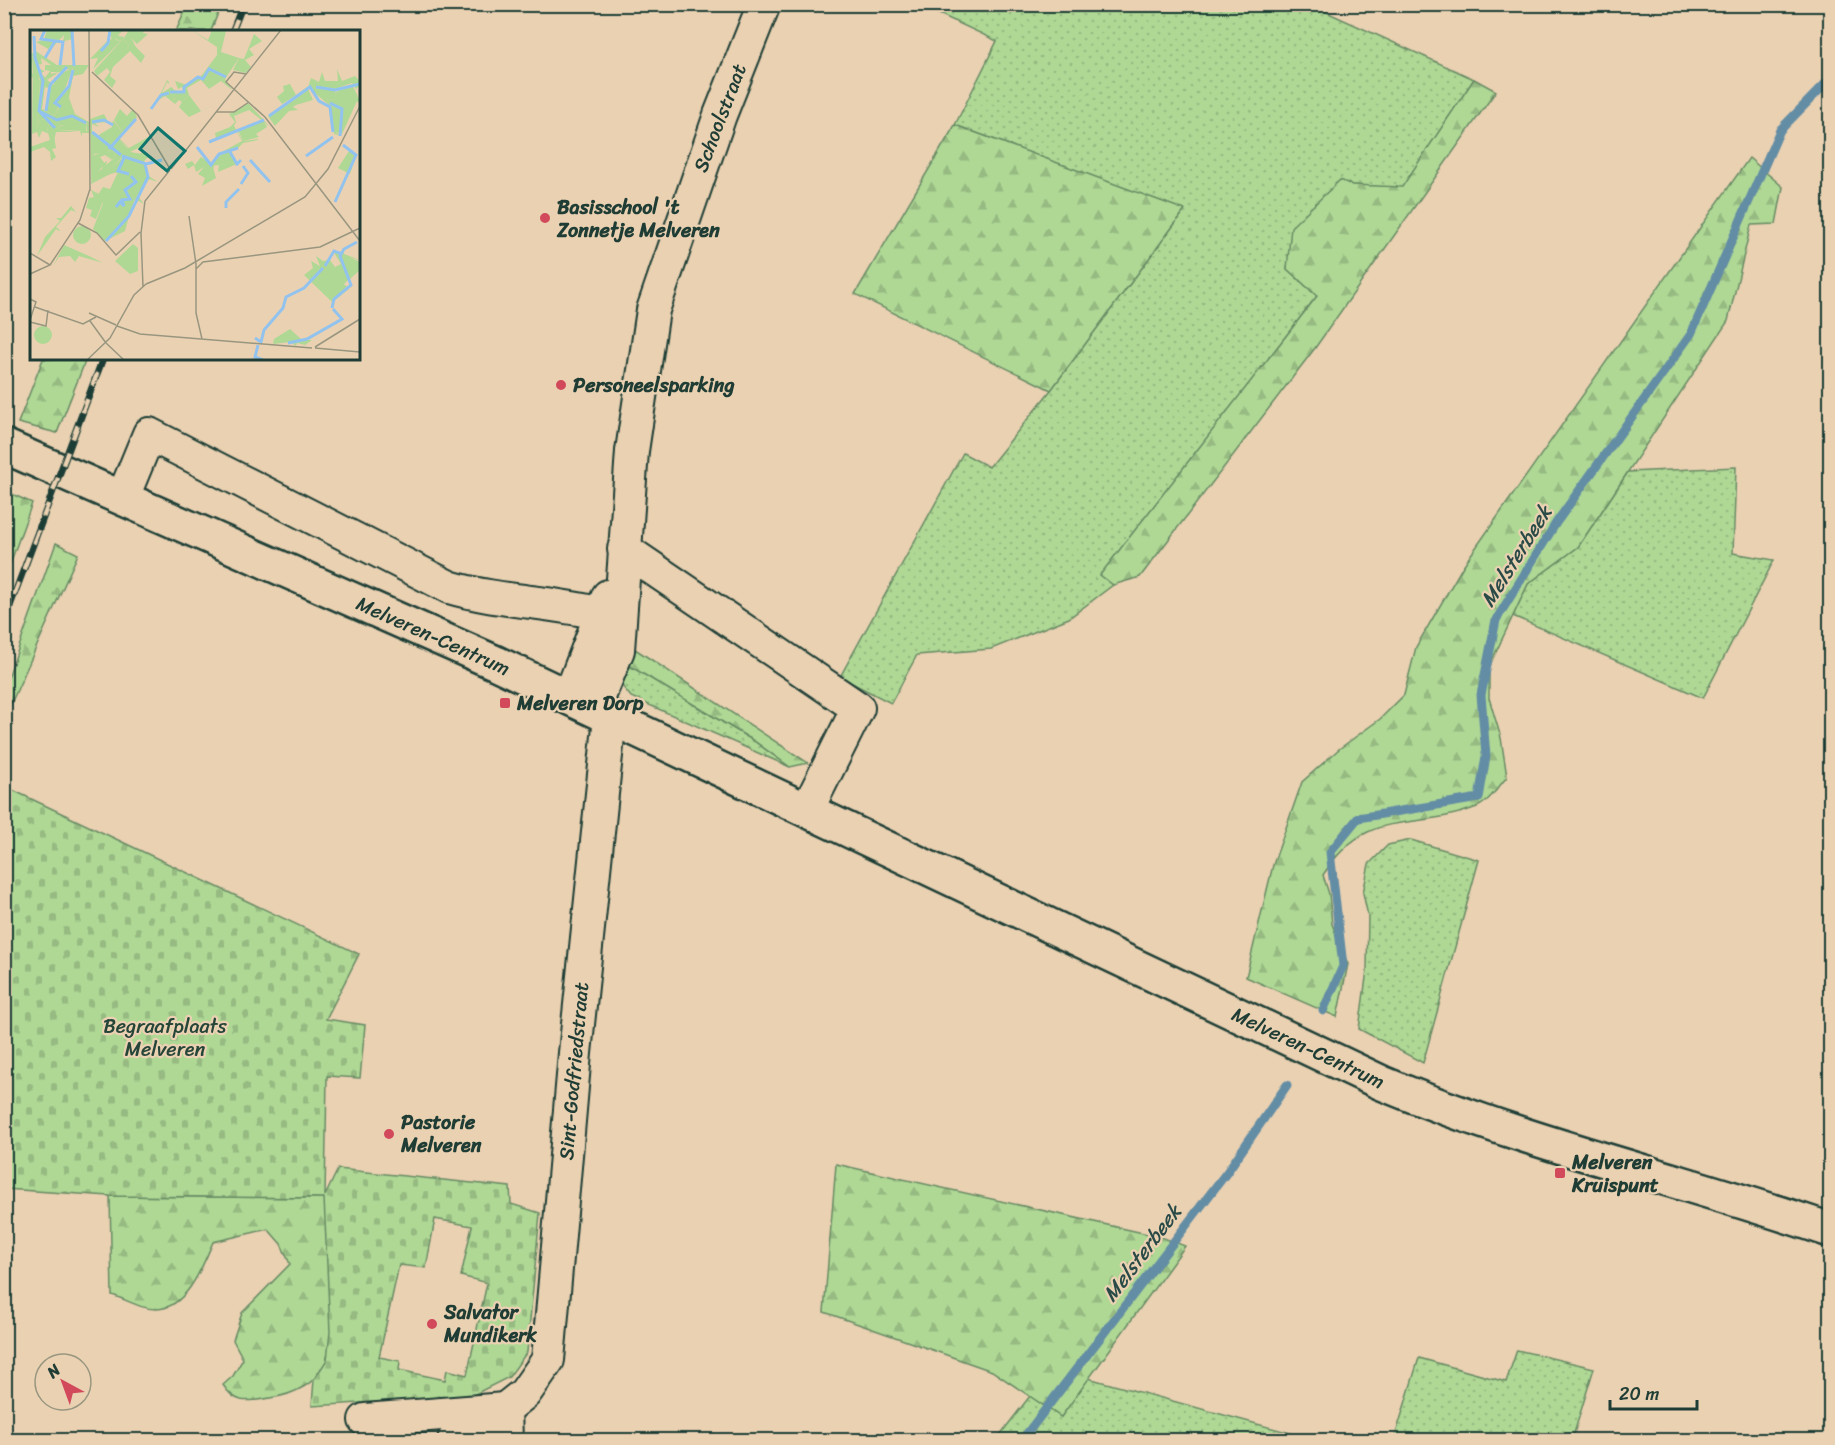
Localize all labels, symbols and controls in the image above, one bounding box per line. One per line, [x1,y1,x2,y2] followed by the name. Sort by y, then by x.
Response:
[30,30,360,360] inset map
[683,58,757,177] street label: Schoolstraat
[556,190,720,248] place label: Basisschool 't Zonnetje Melveren
[538,211,552,225] marker: Basisschool 't Zonnetje Melveren
[573,368,735,403] place label: Personeelsparking
[554,378,568,392] marker: Personeelsparking
[1469,496,1563,615] water label: Melsterbeek
[350,586,516,686] street label: Melveren-Centrum
[516,686,644,721] place label: Melveren Dorp
[498,696,512,710] marker: Melveren Dorp
[549,980,599,1161] street label: Sint-Godfriedstraat
[1226,997,1390,1099] street label: Melveren-Centrum
[103,1009,228,1067] park label: Begraafplaats Melveren
[400,1105,482,1163] place label: Pastorie Melveren
[382,1127,396,1141] marker: Pastorie Melveren
[1571,1145,1659,1203] place label: Melveren Kruispunt
[1553,1166,1567,1180] marker: Melveren Kruispunt
[1092,1194,1193,1310] water label: Melsterbeek
[443,1295,537,1353] place label: Salvator Mundikerk
[425,1317,439,1331] marker: Salvator Mundikerk
[33,1352,93,1412] north arrow
[39,1356,68,1386] text: N
[1610,1373,1697,1411] scale bar
[1619,1378,1659,1410] text: 20 m

